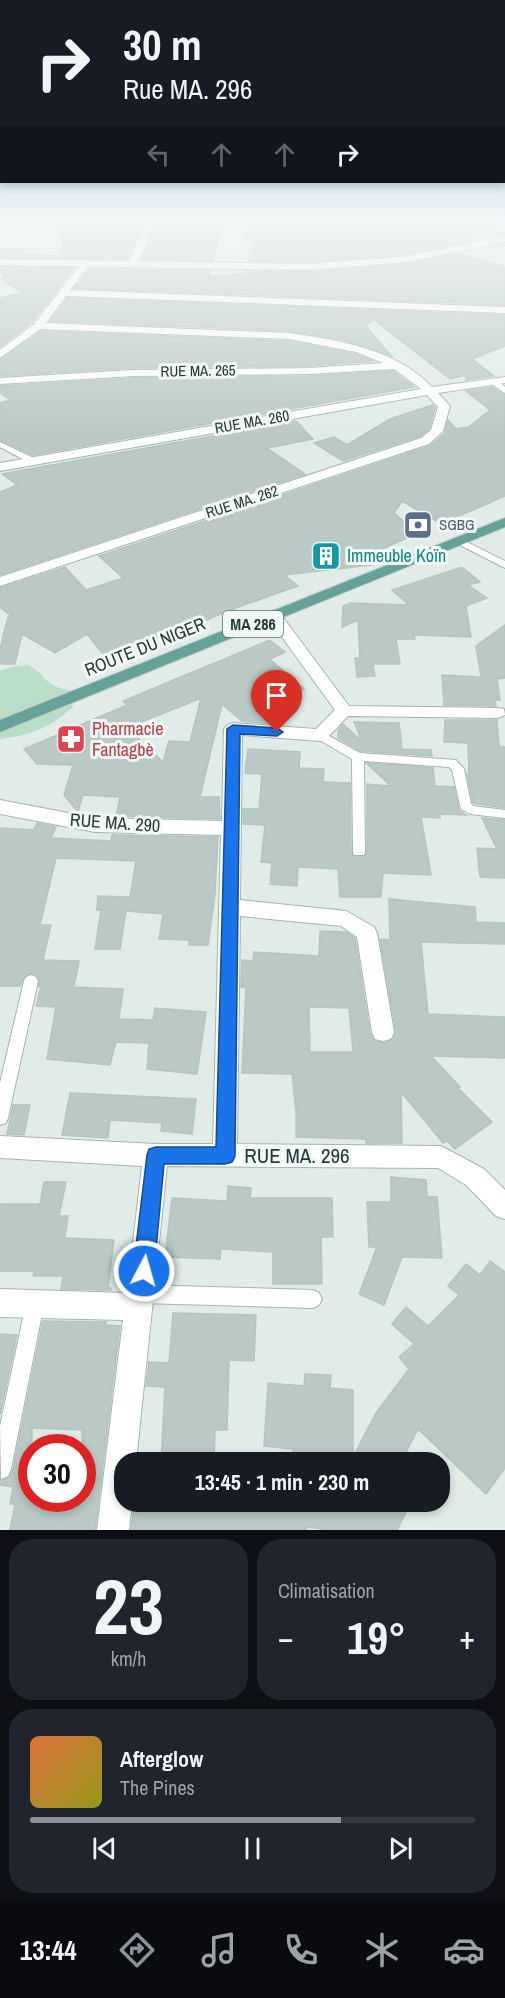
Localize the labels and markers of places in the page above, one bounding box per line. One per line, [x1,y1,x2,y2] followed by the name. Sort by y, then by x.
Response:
[402,509,434,541] bank icon: SGBG
[439,514,475,535] place label: SGBG
[310,540,342,572] building icon: Immeuble Koïn
[347,543,446,568] place label: Immeuble Koïn
[251,670,302,732] pin
[92,716,163,762] place label: Pharmacie Fantagbè
[55,723,87,755] pharmacy icon: Pharmacie Fantagbè

